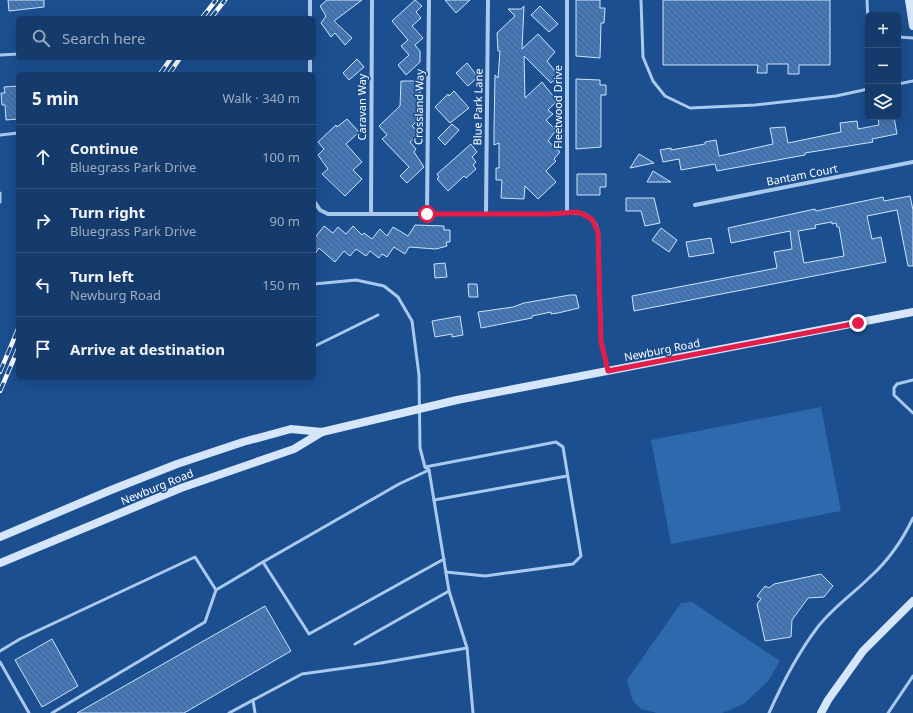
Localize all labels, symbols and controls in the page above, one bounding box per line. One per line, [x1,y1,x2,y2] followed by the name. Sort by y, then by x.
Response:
[865,12,901,120] map controls
[865,12,901,48] button: +
[16,16,316,60] search box
[30,27,52,49] icon: search
[62,28,145,48] text: Search here
[865,48,901,84] button: −
[550,65,565,149] street label: Fleetwood Drive
[469,68,486,146] street label: Blue Park Lane
[410,69,427,145] street label: Crossland Way
[354,73,369,140] street label: Caravan Way
[865,84,901,120] button: layers
[32,87,79,110] text: 5 min
[222,89,300,107] text: Walk · 340 m
[70,138,138,158] text: Continue
[32,146,54,168] icon: ahead
[262,148,300,166] text: 100 m
[70,158,196,176] text: Bluegrass Park Drive
[765,160,839,189] street label: Bantam Court
[70,202,145,222] text: Turn right
[418,205,436,223] route start
[32,210,54,232] icon: right
[270,212,300,230] text: 90 m
[70,222,196,240] text: Bluegrass Park Drive
[70,266,134,286] text: Turn left
[32,274,54,296] icon: left
[262,276,300,294] text: 150 m
[70,286,161,304] text: Newburg Road
[849,314,867,332] route end
[623,335,701,364] street label: Newburg Road
[32,338,54,360] icon: arrive
[70,339,225,359] text: Arrive at destination
[118,465,195,508] street label: Newburg Road

